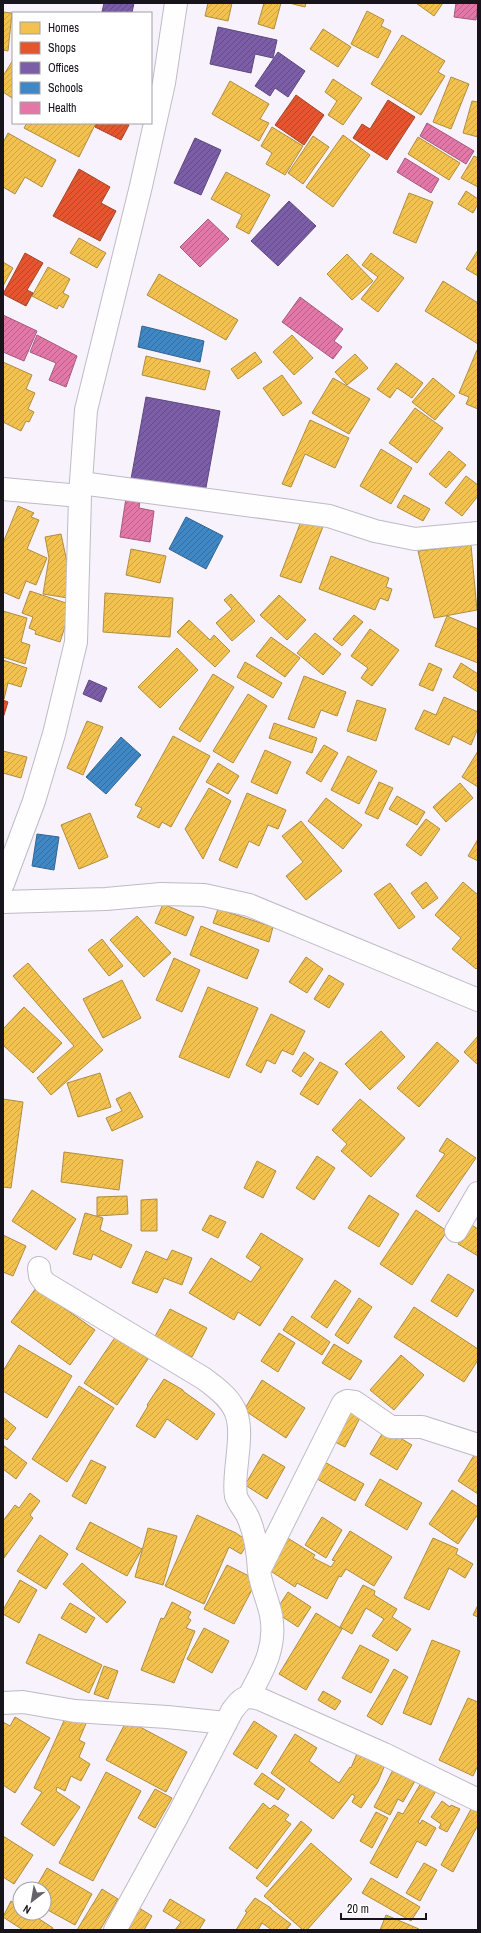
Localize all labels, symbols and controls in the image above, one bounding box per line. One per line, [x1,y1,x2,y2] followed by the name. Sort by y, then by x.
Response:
[12,12,152,124] legend
[48,20,79,36] text: Homes
[48,40,76,56] text: Shops
[48,60,79,76] text: Offices
[48,80,83,96] text: Schools
[48,100,76,116] text: Health
[12,1881,52,1921] north arrow
[341,1895,426,1921] scale bar
[347,1901,369,1917] text: 20 m
[20,1902,33,1917] text: N

